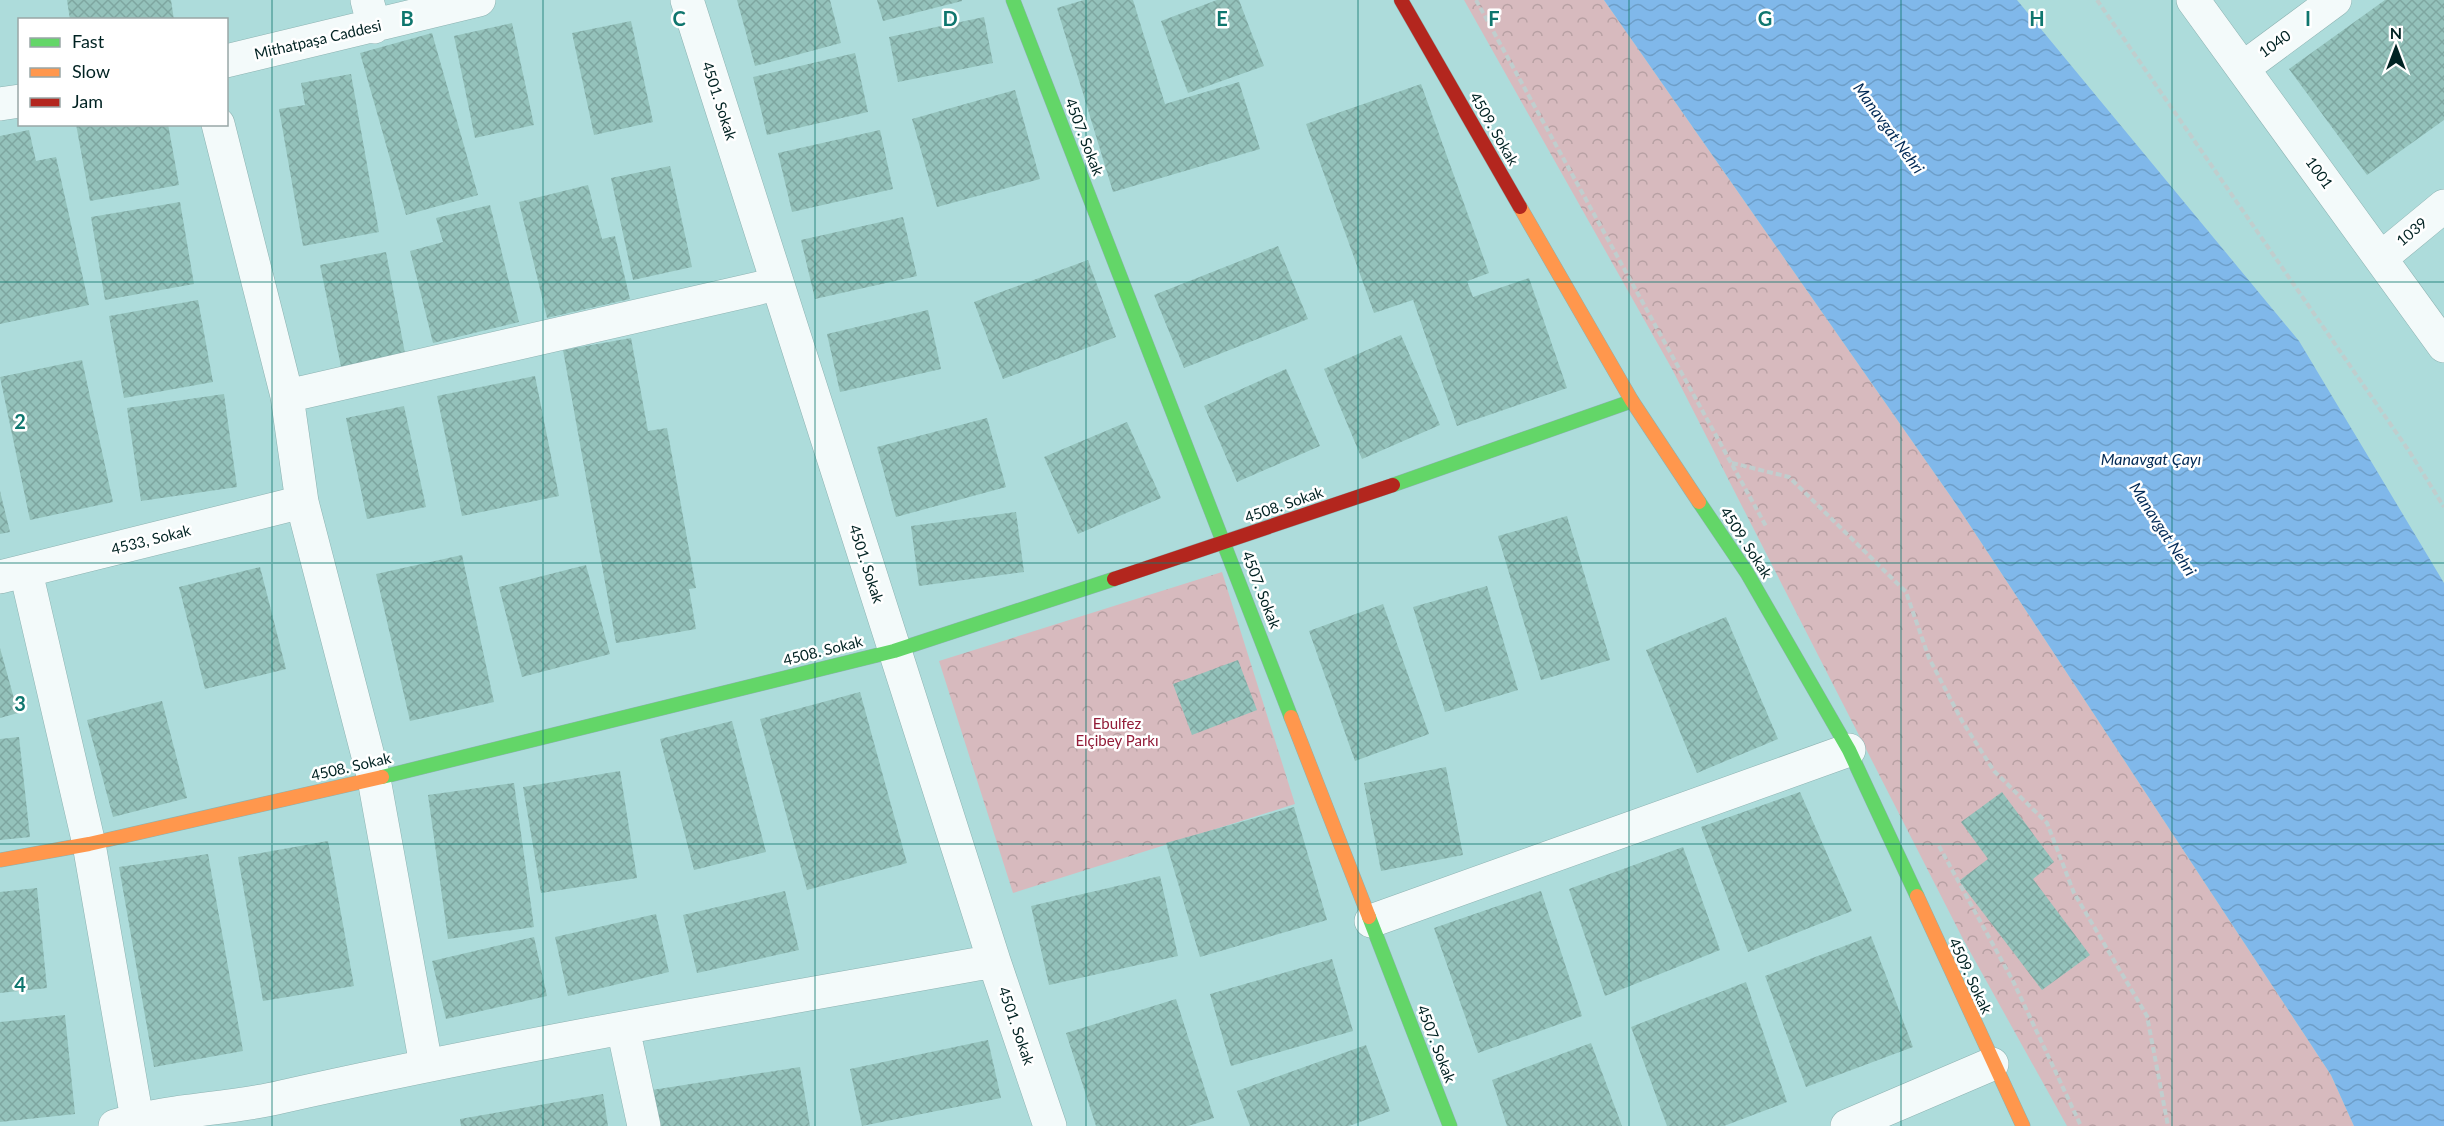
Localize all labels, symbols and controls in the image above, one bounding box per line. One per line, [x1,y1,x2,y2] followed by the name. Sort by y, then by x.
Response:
[400,6,414,30] text: B
[672,6,686,30] text: C
[942,6,958,30] text: D
[1216,6,1228,30] text: E
[1488,6,1500,30] text: F
[1758,6,1772,30] text: G
[2029,6,2045,30] text: H
[2305,6,2311,30] text: I
[252,16,383,62] street label: Mithatpaşa Caddesi
[18,18,228,126] legend
[2366,18,2426,78] north arrow
[2390,23,2402,42] text: N
[2255,26,2294,61] street label: 1040
[72,30,105,52] text: Fast
[699,59,741,143] street label: 4501. Sokak
[72,60,110,82] text: Slow
[1850,79,1929,177] water label: Manavgat Nehri
[1467,89,1523,169] street label: 4509. Sokak
[72,90,103,112] text: Jam
[1062,95,1108,178] street label: 4507. Sokak
[2302,153,2337,192] street label: 1001
[2392,213,2430,249] street label: 1039
[14,409,26,433] text: 2
[2101,449,2201,468] water label: Manavgat Çayı
[2126,479,2201,579] water label: Manavgat Nehri
[1242,482,1325,526] street label: 4508. Sokak
[1717,503,1777,582] street label: 4509. Sokak
[109,520,193,558] street label: 4533, Sokak
[846,522,888,606] street label: 4501. Sokak
[1239,548,1285,631] street label: 4507. Sokak
[781,631,865,669] street label: 4508. Sokak
[14,691,26,715] text: 3
[1075,714,1159,749] park label: Ebulfez Elçibey Parkı
[309,748,393,784] street label: 4508. Sokak
[1946,935,1996,1017] street label: 4509. Sokak
[14,972,26,996] text: 4
[995,984,1039,1067] street label: 4501. Sokak
[1414,1002,1460,1085] street label: 4507. Sokak

